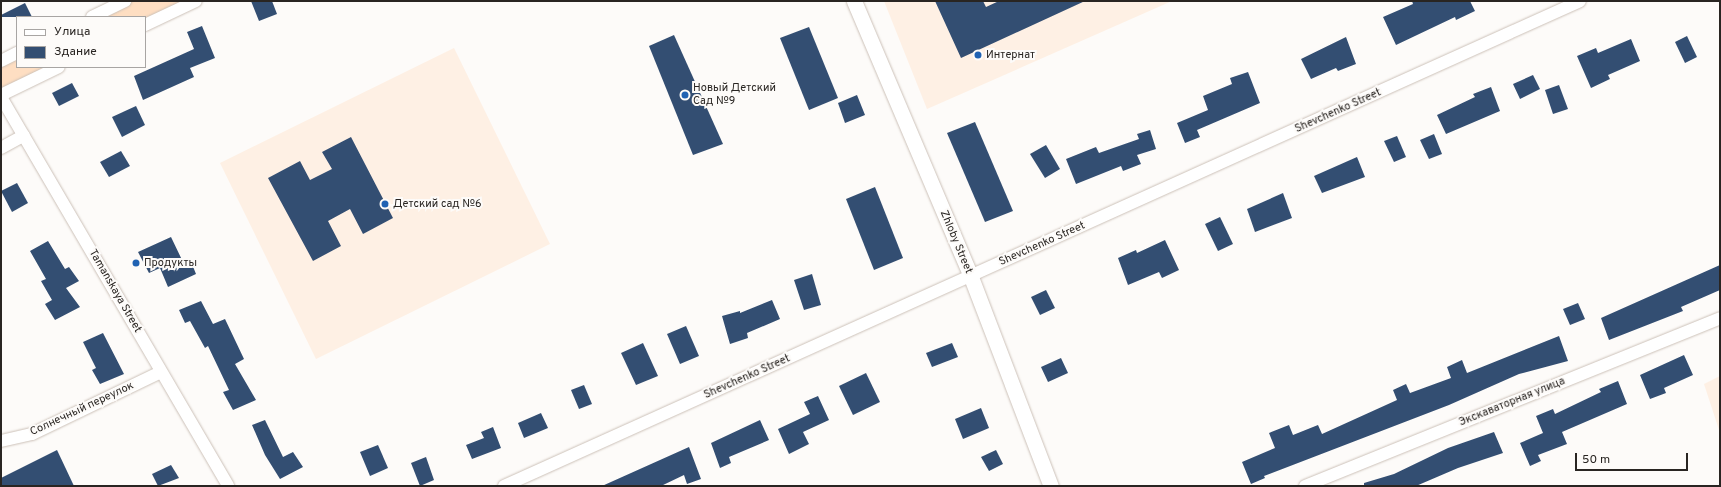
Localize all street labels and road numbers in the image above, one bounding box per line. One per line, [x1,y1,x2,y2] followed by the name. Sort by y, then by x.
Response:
[1293,86,1383,136] street label: Shevchenko Street
[937,209,975,275] street label: Zhloby Street
[997,219,1087,269] street label: Shevchenko Street
[86,247,144,335] street label: Tamanskaya Street
[702,352,792,402] street label: Shevchenko Street
[1457,375,1567,429] street label: Экскаваторная улица
[28,379,136,439] street label: Солнечный переулок

